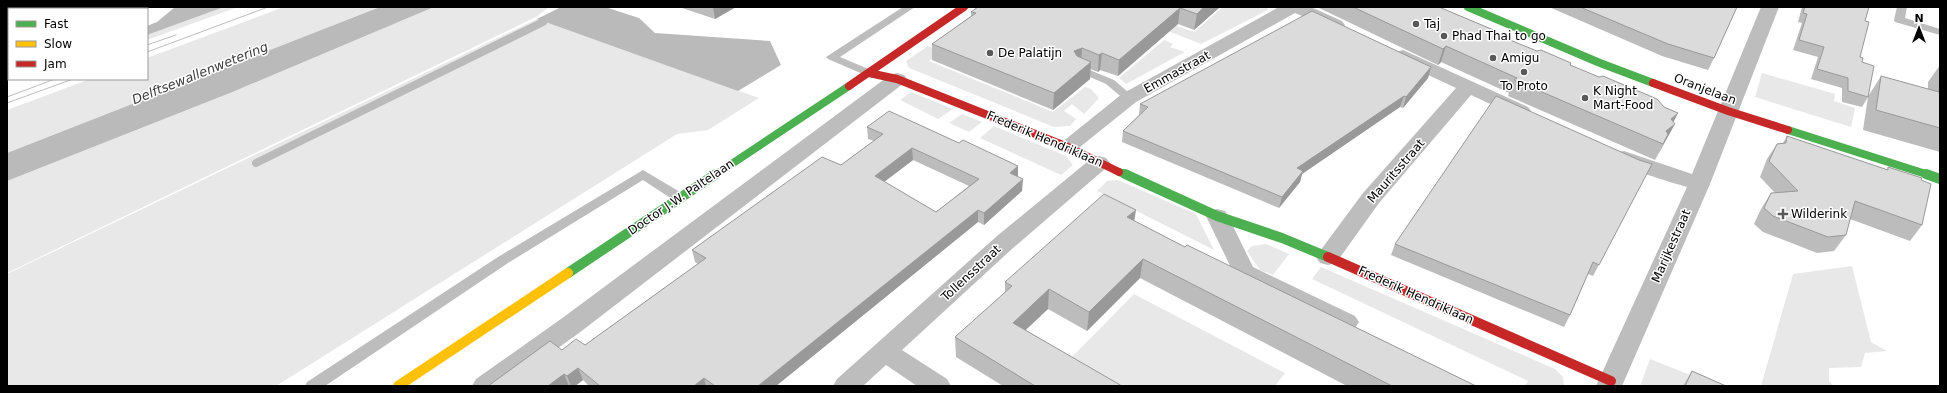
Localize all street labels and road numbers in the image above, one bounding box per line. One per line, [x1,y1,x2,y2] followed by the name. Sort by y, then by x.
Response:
[1141,48,1213,96] street label: Emmastraat
[1672,71,1738,107] street label: Oranjelaan
[985,108,1105,170] street label: Frederik Hendriklaan
[1365,136,1428,206] street label: Mauritsstraat
[625,156,737,238] street label: Doctor J.W. Paltelaan
[1649,207,1693,285] street label: Marijkestraat
[938,242,1004,305] street label: Tollensstraat
[1356,263,1476,327] street label: Frederik Hendriklaan

